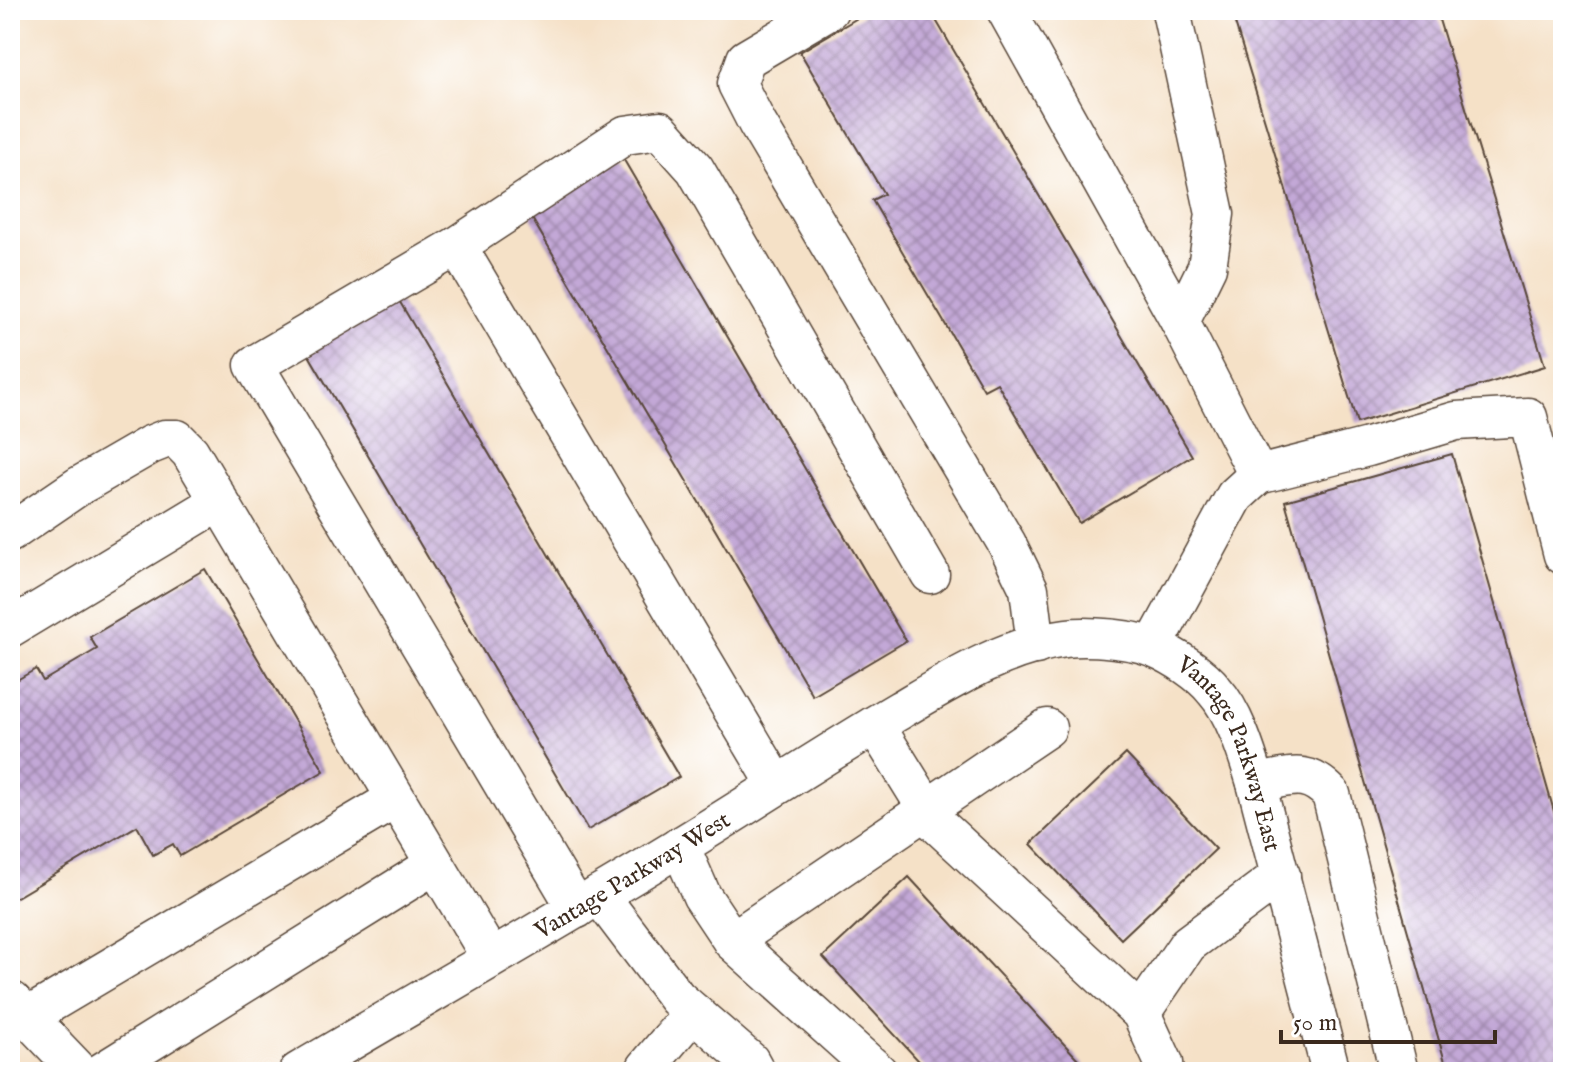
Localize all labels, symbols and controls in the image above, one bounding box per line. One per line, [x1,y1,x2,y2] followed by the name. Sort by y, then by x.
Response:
[1170,649,1287,855] street label: Vantage Parkway East
[529,805,737,947] street label: Vantage Parkway West
[1281,994,1495,1044] scale bar
[1293,1008,1337,1039] text: 50 m

